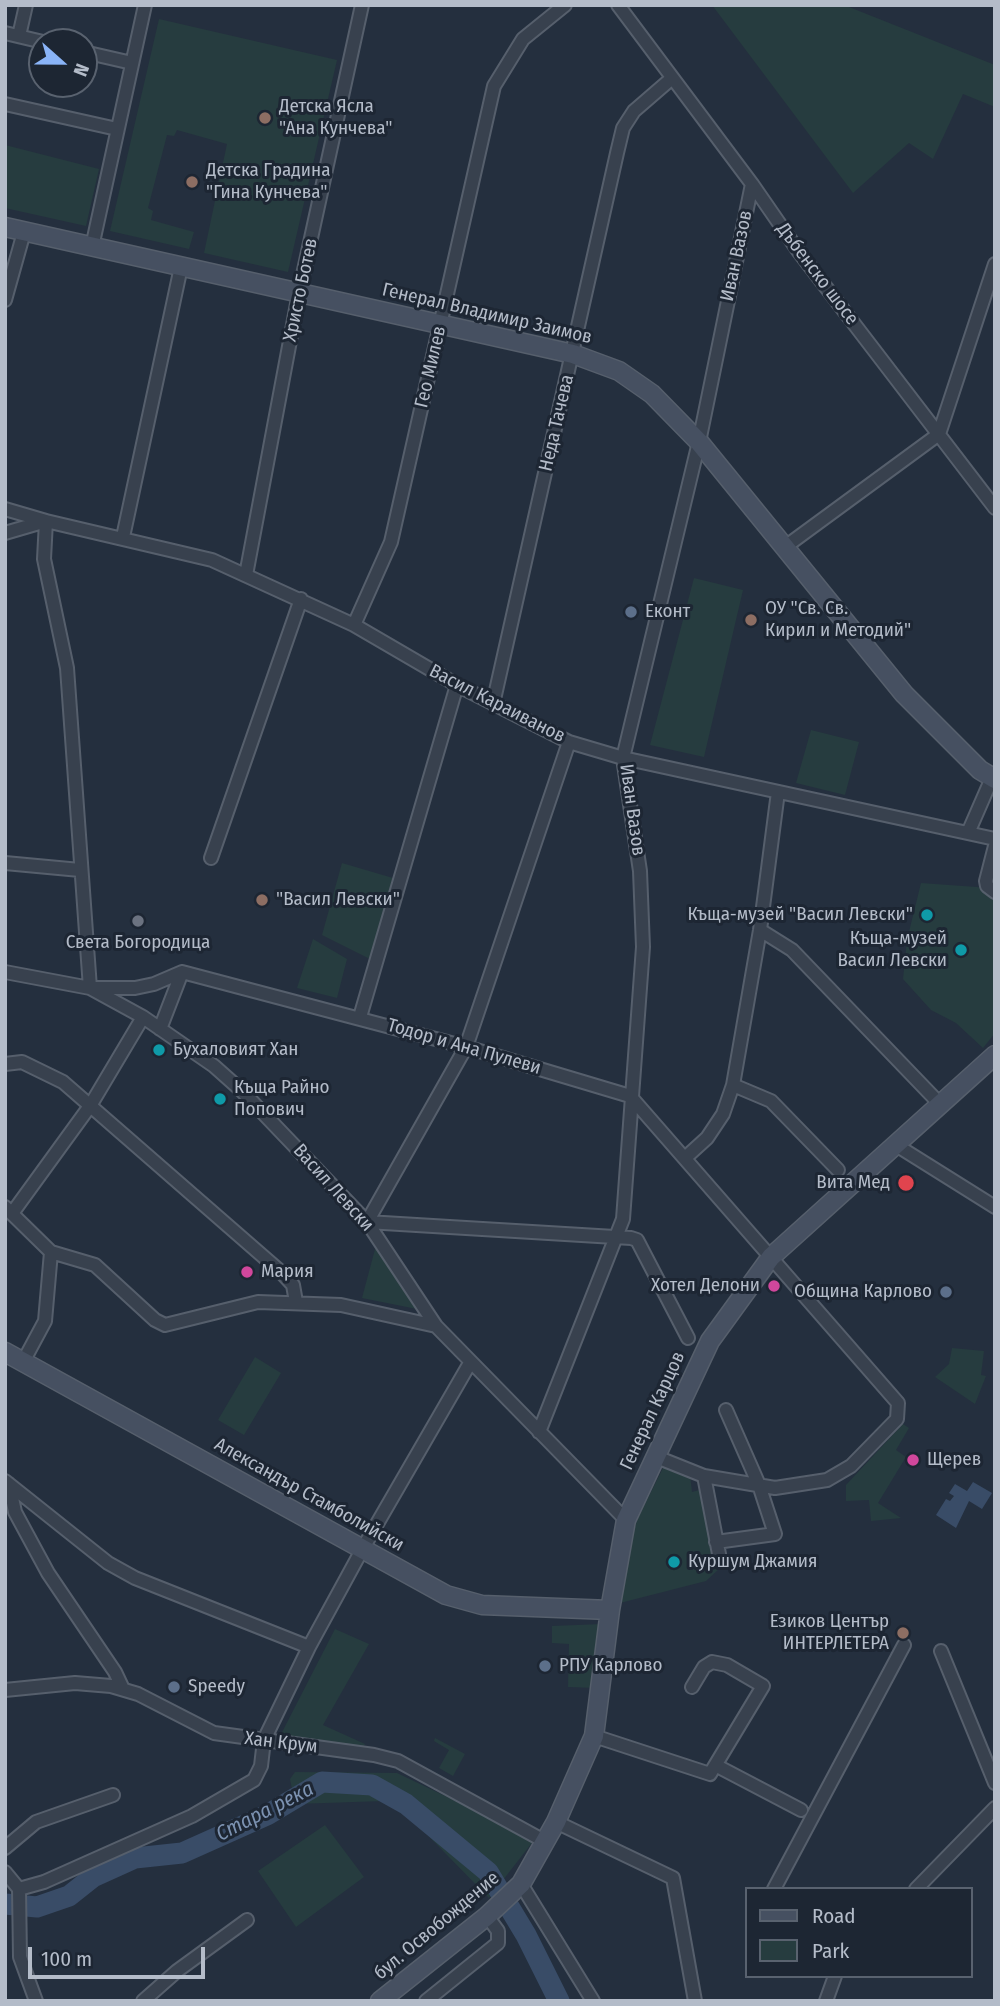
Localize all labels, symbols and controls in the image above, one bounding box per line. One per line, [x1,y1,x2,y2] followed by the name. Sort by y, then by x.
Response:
[28,28,98,98] north arrow
[68,61,94,79] text: N
[279,96,393,140] place label: Детска Ясла "Ана Кунчева"
[257,110,273,126] marker: Детска Ясла "Ана Кунчева"
[206,160,330,204] place label: Детска Градина "Гина Кунчева"
[184,174,200,190] marker: Детска Градина "Гина Кунчева"
[716,208,758,304] street label: Иван Вазов
[771,218,863,330] street label: Дъбенско шосе
[279,236,323,344] street label: Христо Ботев
[380,279,594,349] street label: Генерал Владимир Заимов
[411,324,451,410] street label: Гео Милев
[535,372,579,474] street label: Неда Тачева
[765,598,911,642] place label: ОУ "Св. Св. Кирил и Методий"
[645,601,690,623] place label: Еконт
[623,604,639,620] marker: Еконт
[743,612,759,628] marker: ОУ "Св. Св. Кирил и Методий"
[425,660,569,748] street label: Васил Караиванов
[614,763,650,857] street label: Иван Вазов
[276,889,400,911] place label: "Васил Левски"
[254,892,270,908] marker: "Васил Левски"
[687,904,913,926] place label: Къща-музей "Васил Левски"
[919,907,935,923] marker: Къща-музей "Васил Левски"
[130,913,146,929] marker: Света Богородица
[837,928,947,972] place label: Къща-музей Васил Левски
[66,932,210,954] place label: Света Богородица
[953,942,969,958] marker: Къща-музей Васил Левски
[385,1014,543,1080] street label: Тодор и Ана Пулеви
[173,1039,298,1061] place label: Бухаловият Хан
[151,1042,167,1058] marker: Бухаловият Хан
[234,1077,330,1121] place label: Къща Райно Попович
[212,1091,228,1107] marker: Къща Райно Попович
[288,1140,378,1236] street label: Васил Левски
[816,1172,890,1194] place label: Вита Мед
[896,1173,916,1193] marker: Вита Мед
[261,1261,314,1283] place label: Мария
[239,1264,255,1280] marker: Мария
[651,1275,760,1297] place label: Хотел Делони
[766,1278,782,1294] marker: Хотел Делони
[794,1281,932,1303] place label: Община Карлово
[938,1284,954,1300] marker: Община Карлово
[616,1348,690,1474] street label: Генерал Карцов
[210,1433,408,1557] street label: Александър Стамболийски
[927,1449,981,1471] place label: Щерев
[905,1452,921,1468] marker: Щерев
[688,1551,817,1573] place label: Куршум Джамия
[666,1554,682,1570] marker: Куршум Джамия
[770,1611,889,1655] place label: Езиков Център ИНТЕРЛЕТЕРА
[895,1625,911,1641] marker: Езиков Център ИНТЕРЛЕТЕРА
[559,1655,663,1677] place label: РПУ Карлово
[537,1658,553,1674] marker: РПУ Карлово
[188,1676,245,1698] place label: Speedy
[166,1679,182,1695] marker: Speedy
[243,1727,319,1759] street label: Хан Крум
[212,1777,318,1847] water label: Стара река
[370,1867,504,1985] street label: бул. Освобождение
[744,1887,972,1978] legend
[812,1903,856,1929] text: Road
[32,1932,208,1976] scale bar
[812,1938,849,1964] text: Park
[41,1946,92,1972] text: 100 m

